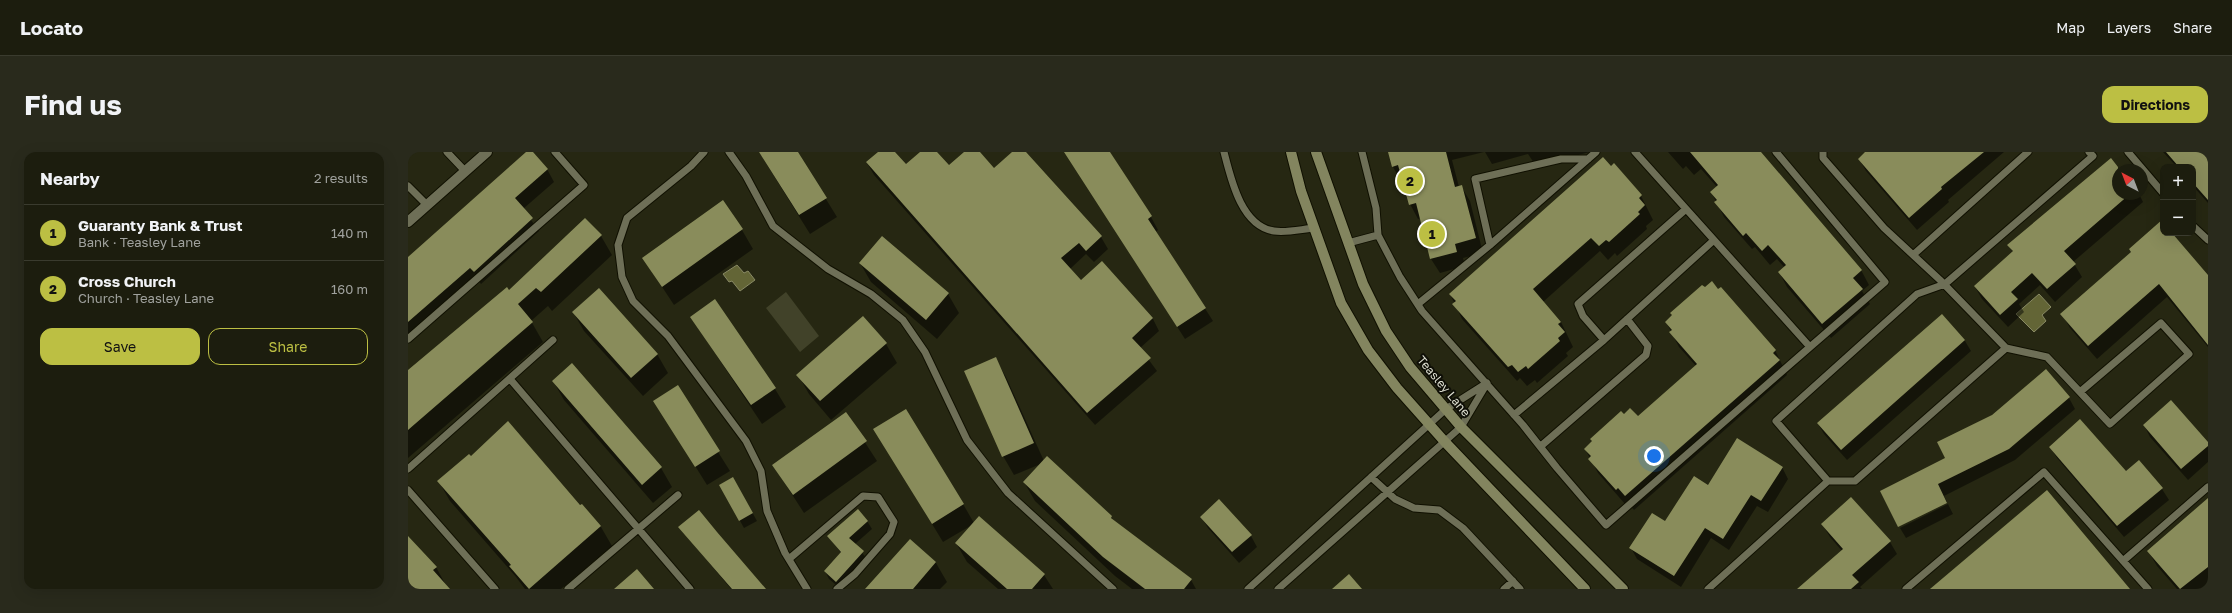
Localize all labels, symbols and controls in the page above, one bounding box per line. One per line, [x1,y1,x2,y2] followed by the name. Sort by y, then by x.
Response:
[20,16,83,39] text: Locato
[2056,19,2085,36] text: Map
[2107,19,2151,36] text: Layers
[2173,19,2212,36] text: Share
[2102,86,2208,123] button: Directions
[24,88,122,121] text: Find us
[2112,164,2148,200] north arrow
[2160,164,2196,236] map controls
[2160,164,2196,200] button: +
[1397,166,1423,196] pin: 2
[40,168,100,189] text: Nearby
[314,170,368,186] text: 2 results
[2160,200,2196,236] button: −
[78,216,242,234] text: Guaranty Bank & Trust
[1419,219,1445,249] pin: 1
[50,225,56,241] text: 1
[331,225,368,241] text: 140 m
[78,234,201,250] text: Bank · Teasley Lane
[78,272,176,290] text: Cross Church
[49,281,57,297] text: 2
[331,281,368,297] text: 160 m
[78,290,214,306] text: Church · Teasley Lane
[40,328,200,365] button: Save
[208,328,368,365] button: Share
[1414,353,1474,419] street label: Teasley Lane
[1644,446,1664,466] your location

